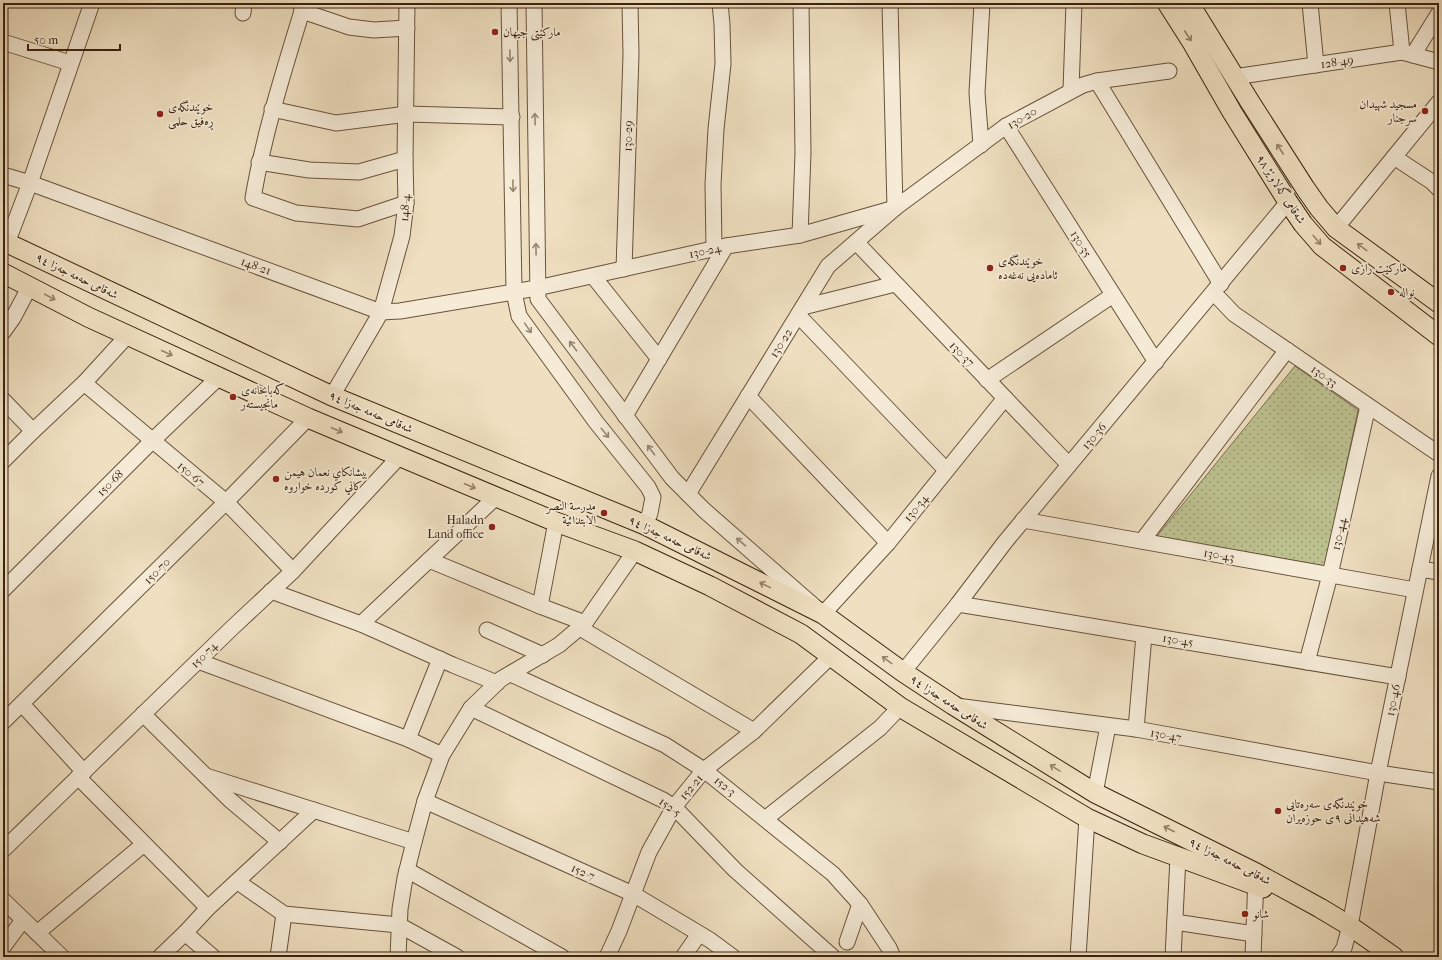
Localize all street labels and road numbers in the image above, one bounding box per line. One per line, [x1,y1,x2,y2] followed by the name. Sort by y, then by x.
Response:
[1320,53,1354,71] street label: 128-49
[1005,104,1039,132] street label: 130-20
[620,120,636,152] street label: 130-29
[1253,151,1310,227] street label: شەقامی گەلاوێژ ٩٨
[397,193,413,222] street label: 148-4
[1067,228,1095,260] street label: 130-35
[688,241,723,261] street label: 130-24
[33,250,121,302] street label: شەقامی حەمە جەزا ٩٤
[239,254,273,278] street label: 148-21
[767,326,795,360] street label: 130-22
[947,338,977,370] street label: 130-37
[1308,362,1340,390] street label: 130-33
[327,388,415,436] street label: شەقامی حەمە جەزا ٩٤
[1079,419,1109,452] street label: 130-36
[175,459,208,490] street label: 150-67
[94,467,126,499] street label: 150-68
[901,491,932,524] street label: 130-34
[626,513,714,563] street label: شەقامی حەمە جەزا ٩٤
[1328,515,1350,552] street label: 130-44
[1203,545,1236,565] street label: 130-43
[141,555,173,587] street label: 150-70
[1162,631,1194,649] street label: 130-45
[188,638,221,671] street label: 150-74
[907,672,991,732] street label: شەقامی حەمە جەزا ٩٤
[1383,682,1403,717] street label: 130-46
[1149,725,1183,745] street label: 130-47
[676,771,706,803] street label: 152-21
[711,773,739,799] street label: 152-3
[656,794,684,820] street label: 152-5
[1187,834,1273,888] street label: شەقامی حەمە جەزا ٩٤
[569,861,597,883] street label: 152-7

